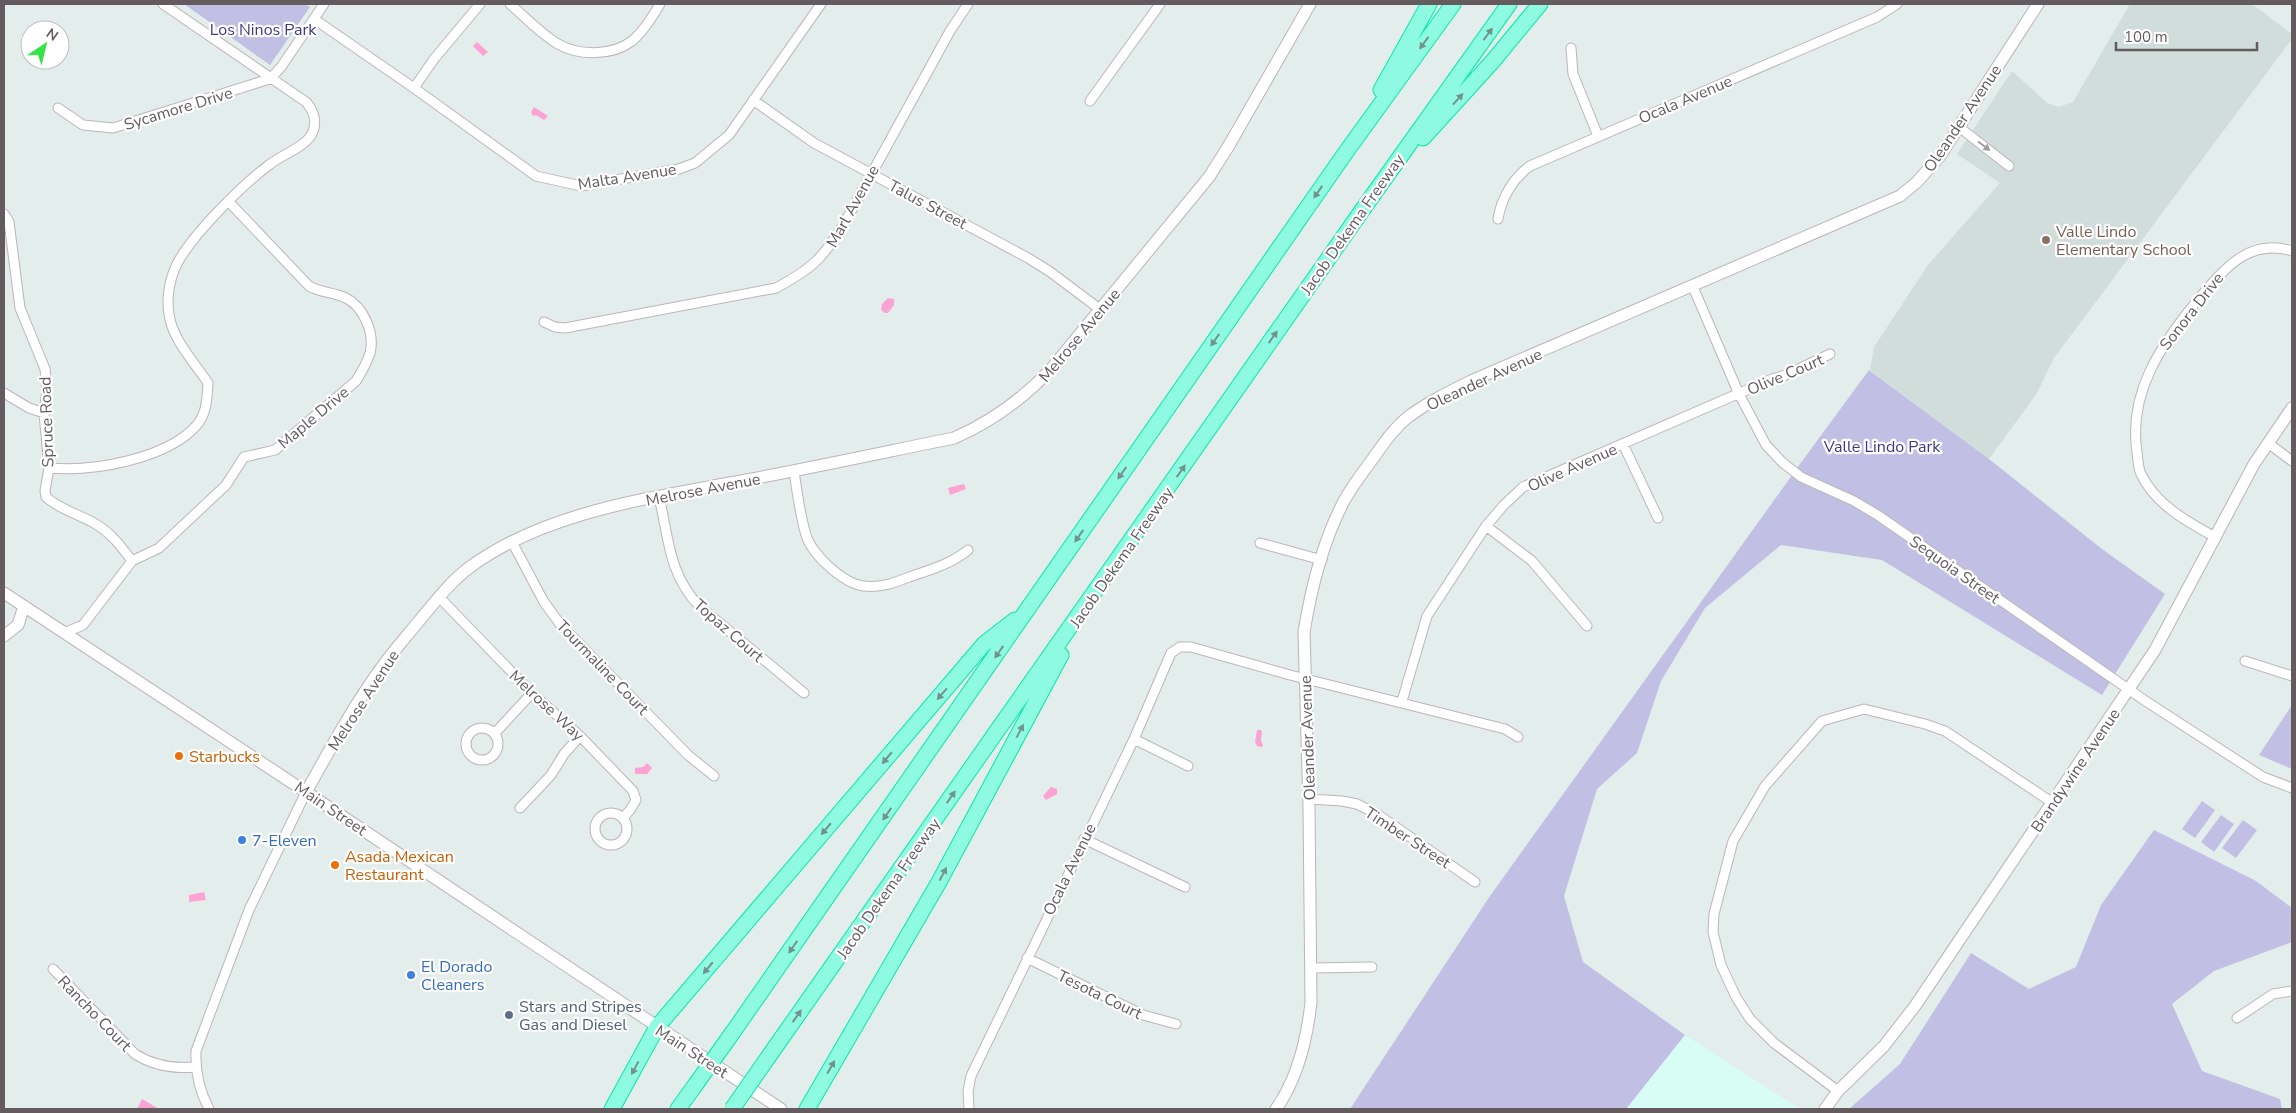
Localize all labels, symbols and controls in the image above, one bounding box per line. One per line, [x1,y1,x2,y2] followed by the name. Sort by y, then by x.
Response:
[210,19,317,41] park label: Los Ninos Park
[20,20,70,70] north arrow
[2116,20,2257,52] scale bar
[42,24,62,46] text: N
[2124,27,2168,47] text: 100 m
[1482,28,1493,41] one-way arrow
[1419,36,1430,49] one-way arrow
[1919,61,2007,177] street label: Oleander Avenue
[1635,70,1736,130] street label: Ocala Avenue
[121,82,235,136] street label: Sycamore Drive
[1452,94,1464,106] one-way arrow
[1977,141,1990,152] one-way arrow
[1295,149,1410,300] street label: Jacob Dekema Freeway
[576,158,678,196] street label: Malta Avenue
[821,161,885,252] street label: Marl Avenue
[884,175,971,235] street label: Talus Street
[1313,186,1323,199] one-way arrow
[2055,221,2192,261] place label: Valle Lindo Elementary School
[2040,234,2052,246] marker: Valle Lindo Elementary School
[2155,268,2229,355] street label: Sonora Drive
[1034,284,1126,387] street label: Melrose Avenue
[1268,330,1278,344] one-way arrow
[1210,333,1220,347] one-way arrow
[1423,343,1546,416] street label: Oleander Avenue
[1744,349,1827,401] street label: Olive Court
[34,376,60,468] street label: Spruce Road
[273,381,354,454] street label: Maple Drive
[1823,436,1941,458] park label: Valle Lindo Park
[1524,438,1621,497] street label: Olive Avenue
[1176,464,1186,478] one-way arrow
[1117,466,1127,480] one-way arrow
[644,468,762,512] street label: Melrose Avenue
[1064,482,1179,633] street label: Jacob Dekema Freeway
[1074,529,1084,543] one-way arrow
[1905,531,2004,609] street label: Sequoia Street
[688,594,768,668] street label: Topaz Court
[551,615,654,720] street label: Tourmaline Court
[994,645,1004,658] one-way arrow
[323,646,405,755] street label: Melrose Avenue
[504,665,589,747] street label: Melrose Way
[1295,675,1321,801] street label: Oleander Avenue
[936,687,948,699] one-way arrow
[2026,704,2126,837] street label: Brandywine Avenue
[1016,724,1024,738] one-way arrow
[189,746,260,768] place label: Starbucks
[173,750,185,762] marker: Starbucks
[881,751,893,763] one-way arrow
[290,777,371,841] street label: Main Street
[946,791,956,804] one-way arrow
[1360,802,1455,874] street label: Timber Street
[882,807,892,821] one-way arrow
[831,813,946,964] street label: Jacob Dekema Freeway
[1038,820,1102,919] street label: Ocala Avenue
[820,823,831,836] one-way arrow
[252,830,317,852] place label: 7-Eleven
[236,834,248,846] marker: 7-Eleven
[345,846,454,886] place label: Asada Mexican Restaurant
[329,859,341,871] marker: Asada Mexican Restaurant
[939,868,948,881] one-way arrow
[788,940,798,954] one-way arrow
[421,956,492,996] place label: El Dorado Cleaners
[702,961,713,974] one-way arrow
[1054,965,1146,1025] street label: Tesota Court
[405,969,417,981] marker: El Dorado Cleaners
[52,971,136,1057] street label: Rancho Court
[519,996,642,1036] place label: Stars and Stripes Gas and Diesel
[503,1009,515,1021] marker: Stars and Stripes Gas and Diesel
[792,1009,802,1023] one-way arrow
[651,1020,732,1084] street label: Main Street
[827,1061,836,1074] one-way arrow
[630,1062,639,1075] one-way arrow

